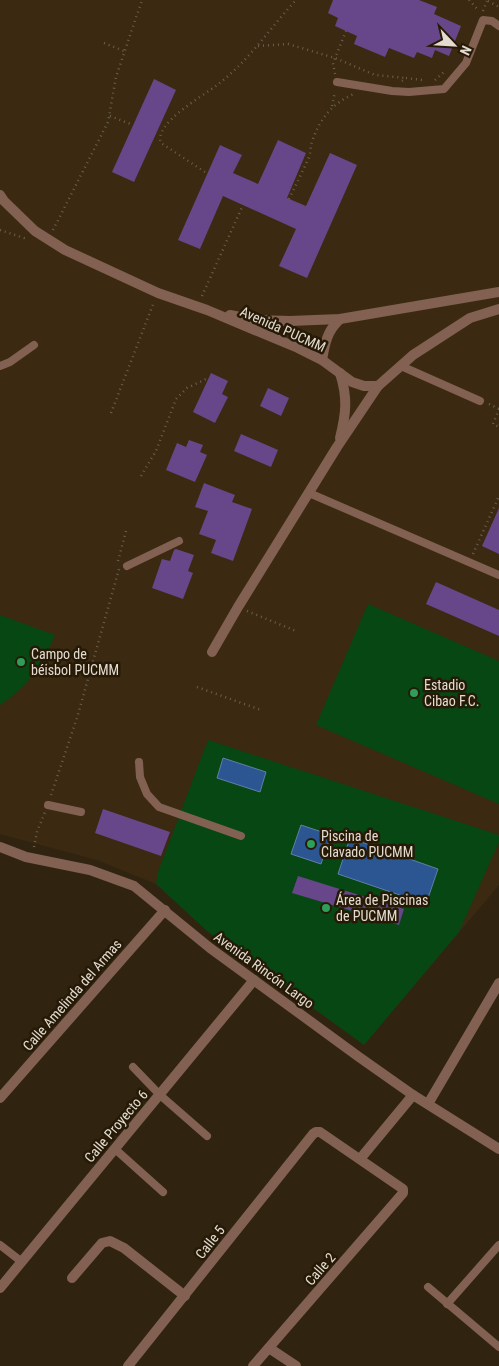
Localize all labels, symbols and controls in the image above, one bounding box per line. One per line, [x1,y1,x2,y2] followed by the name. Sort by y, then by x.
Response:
[429,20,479,70] north arrow
[457,43,475,58] text: N
[238,303,328,355] street label: Avenida PUCMM
[31,646,119,678] place label: Campo de béisbol PUCMM
[15,656,27,668] marker: Campo de béisbol PUCMM
[424,677,479,709] place label: Estadio Cibao F.C.
[408,687,420,699] marker: Estadio Cibao F.C.
[321,828,413,860] place label: Piscina de Clavado PUCMM
[305,838,317,850] marker: Piscina de Clavado PUCMM
[336,891,428,924] place label: Área de Piscinas de PUCMM
[320,902,332,914] marker: Área de Piscinas de PUCMM
[211,928,317,1012] street label: Avenida Rincón Largo
[19,936,125,1054] street label: Calle Amelinda del Armas
[81,1086,151,1165] street label: Calle Proyecto 6
[192,1222,228,1262] street label: Calle 5
[302,1249,338,1288] street label: Calle 2

